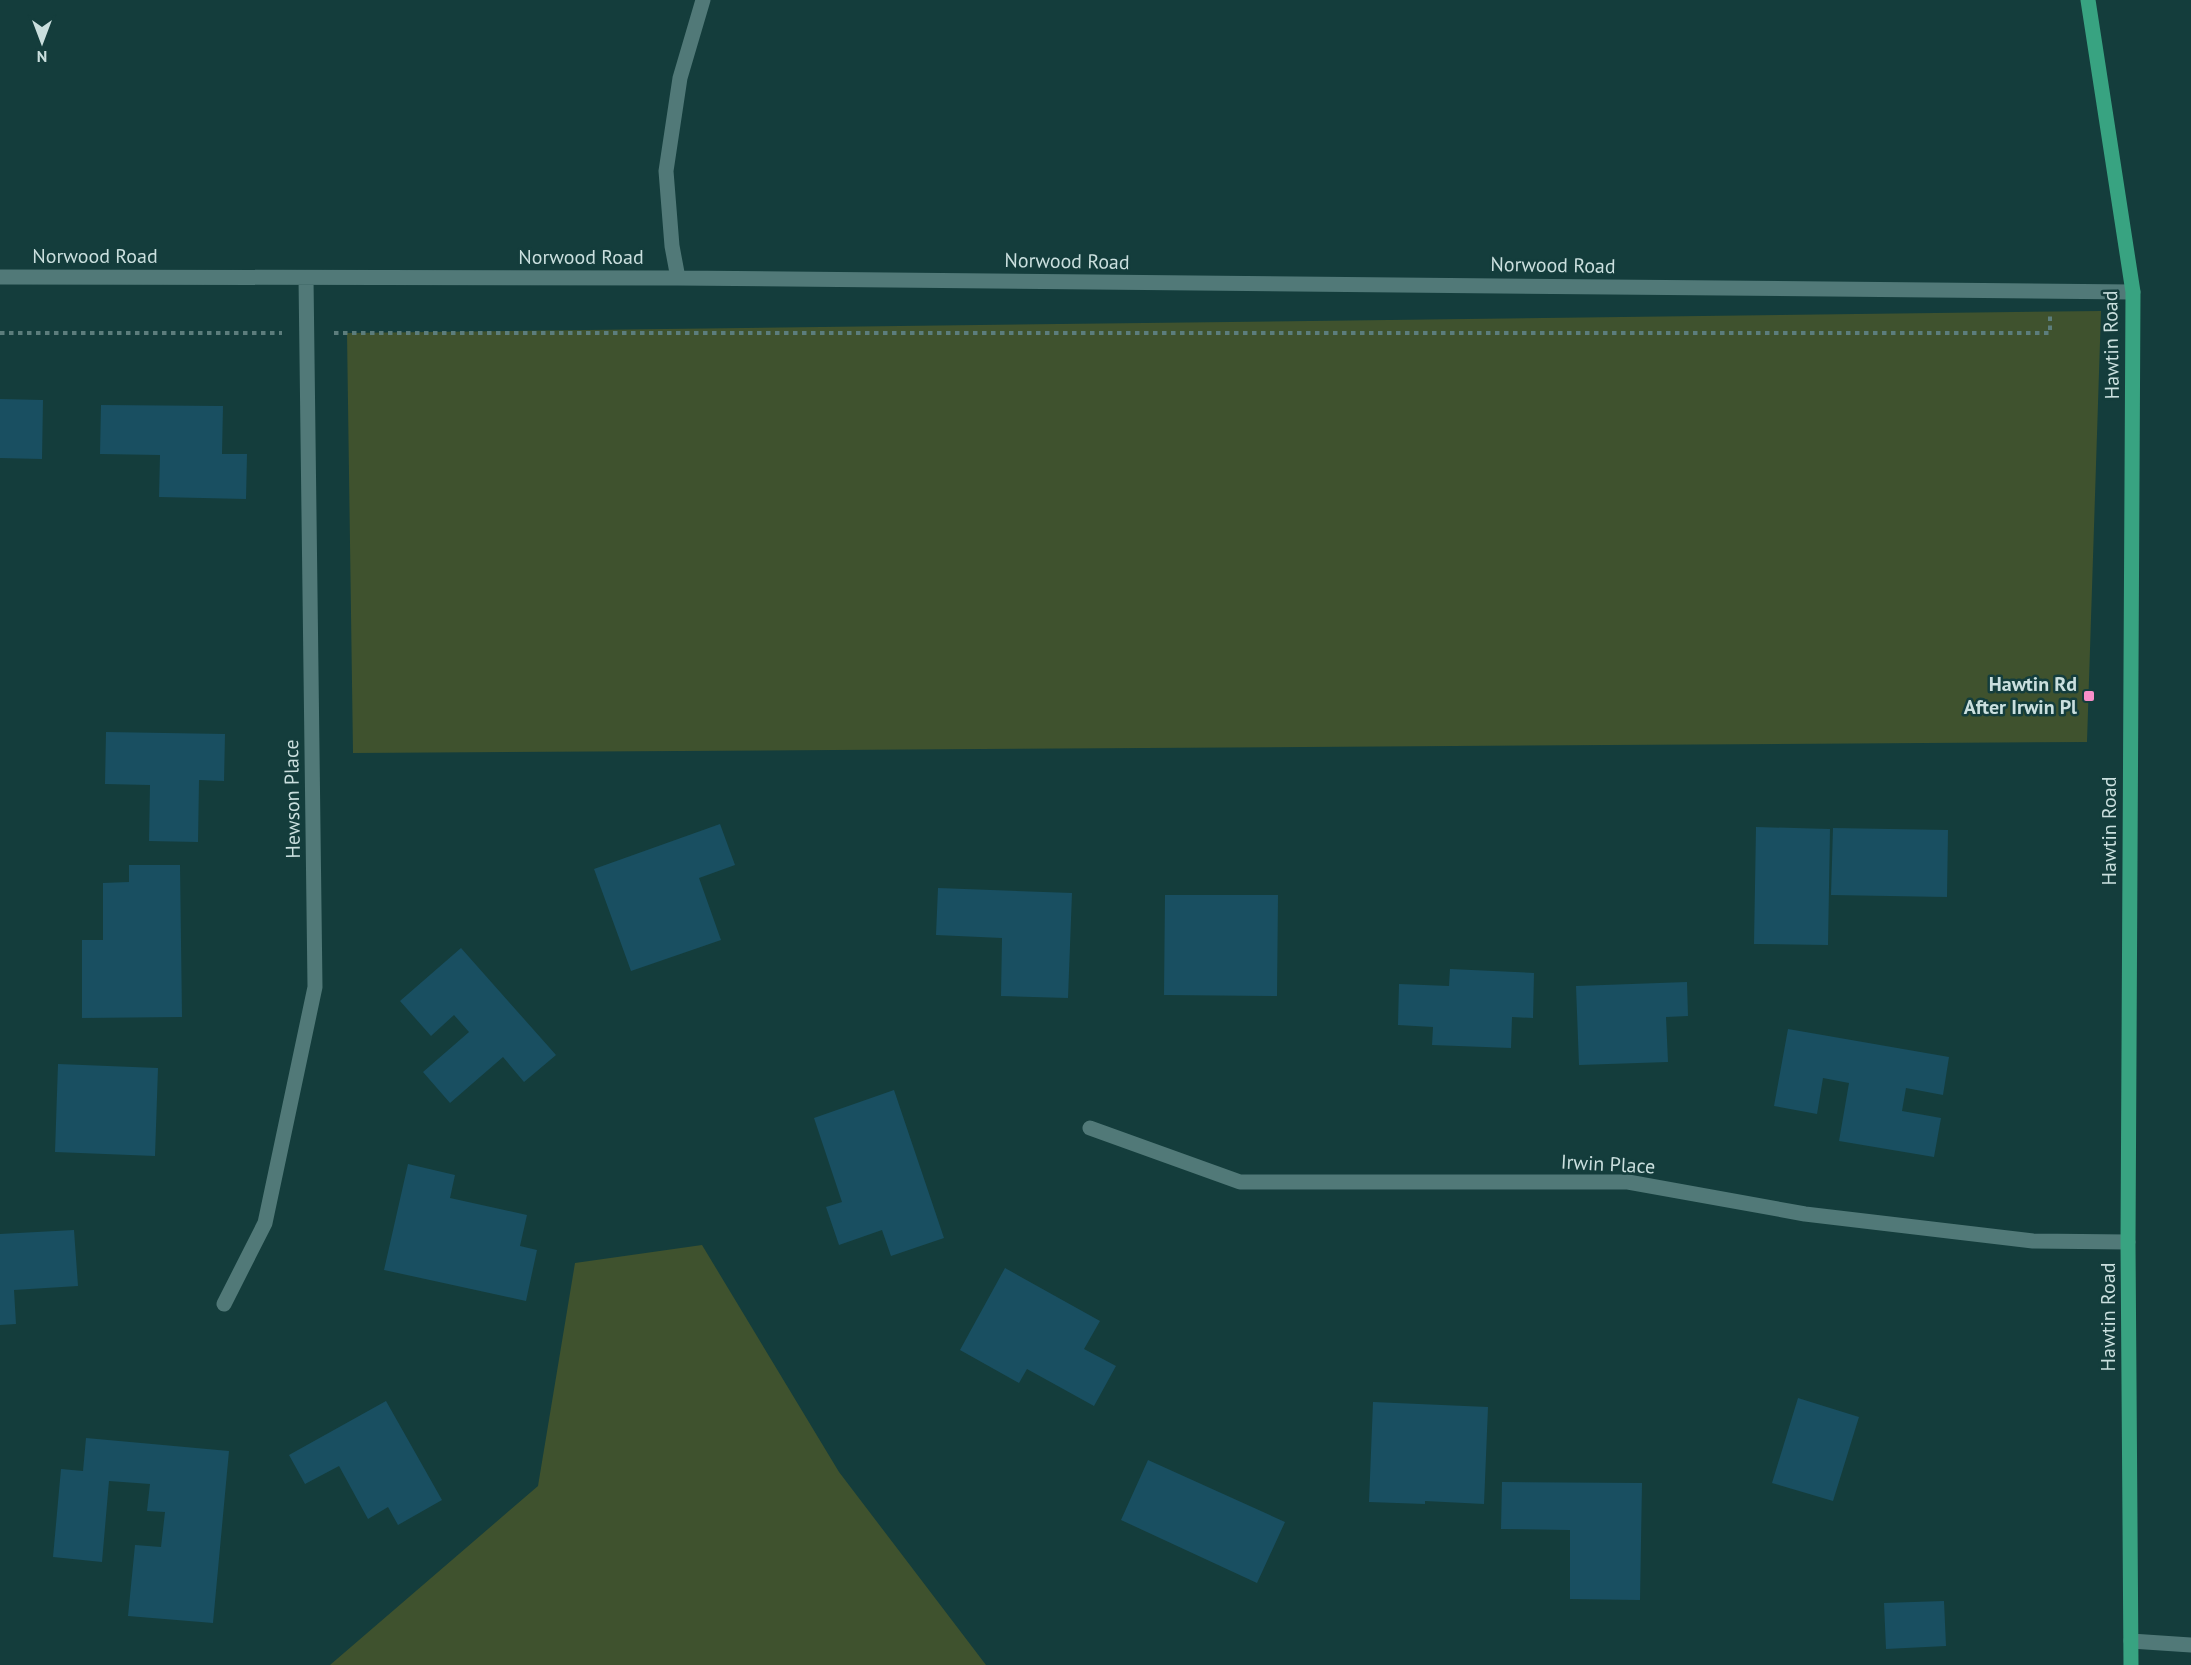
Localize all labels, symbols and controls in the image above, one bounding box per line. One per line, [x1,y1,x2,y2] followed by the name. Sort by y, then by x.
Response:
[12,12,72,72] north arrow
[37,47,47,67] text: N
[32,243,158,269] street label: Norwood Road
[518,244,644,270] street label: Norwood Road
[1004,247,1130,275] street label: Norwood Road
[1490,251,1616,279] street label: Norwood Road
[2097,290,2125,400] street label: Hawtin Road
[1964,671,2077,720] place label: Hawtin Rd After Irwin Pl
[2082,689,2096,703] marker: Hawtin Rd After Irwin Pl
[278,739,306,859] street label: Hewson Place
[2096,777,2122,885] street label: Hawtin Road
[1560,1149,1656,1179] street label: Irwin Place
[2095,1263,2121,1371] street label: Hawtin Road

